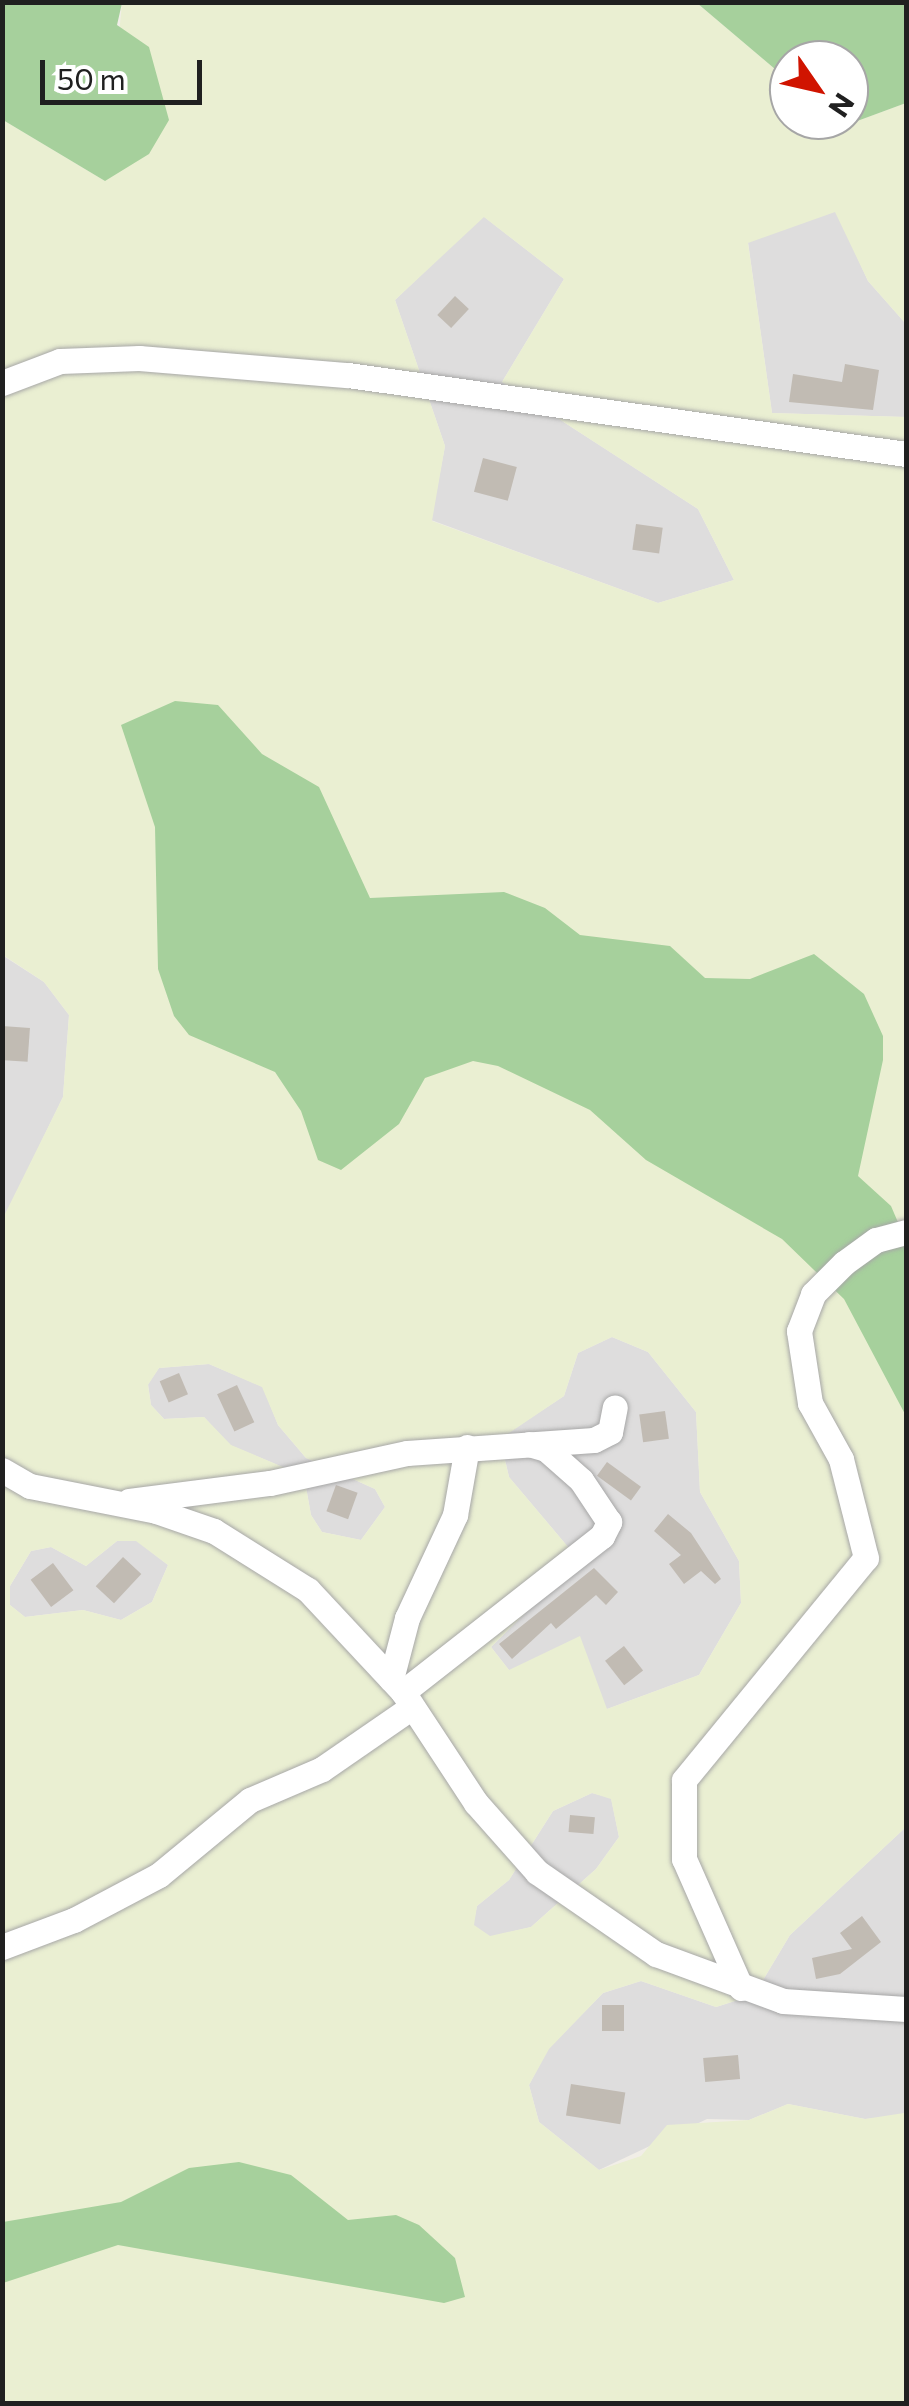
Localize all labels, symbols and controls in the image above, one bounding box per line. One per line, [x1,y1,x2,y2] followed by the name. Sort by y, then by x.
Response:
[45,40,208,102] scale bar
[769,40,869,140] north arrow
[57,59,126,96] text: 50 m
[822,87,862,124] text: N

